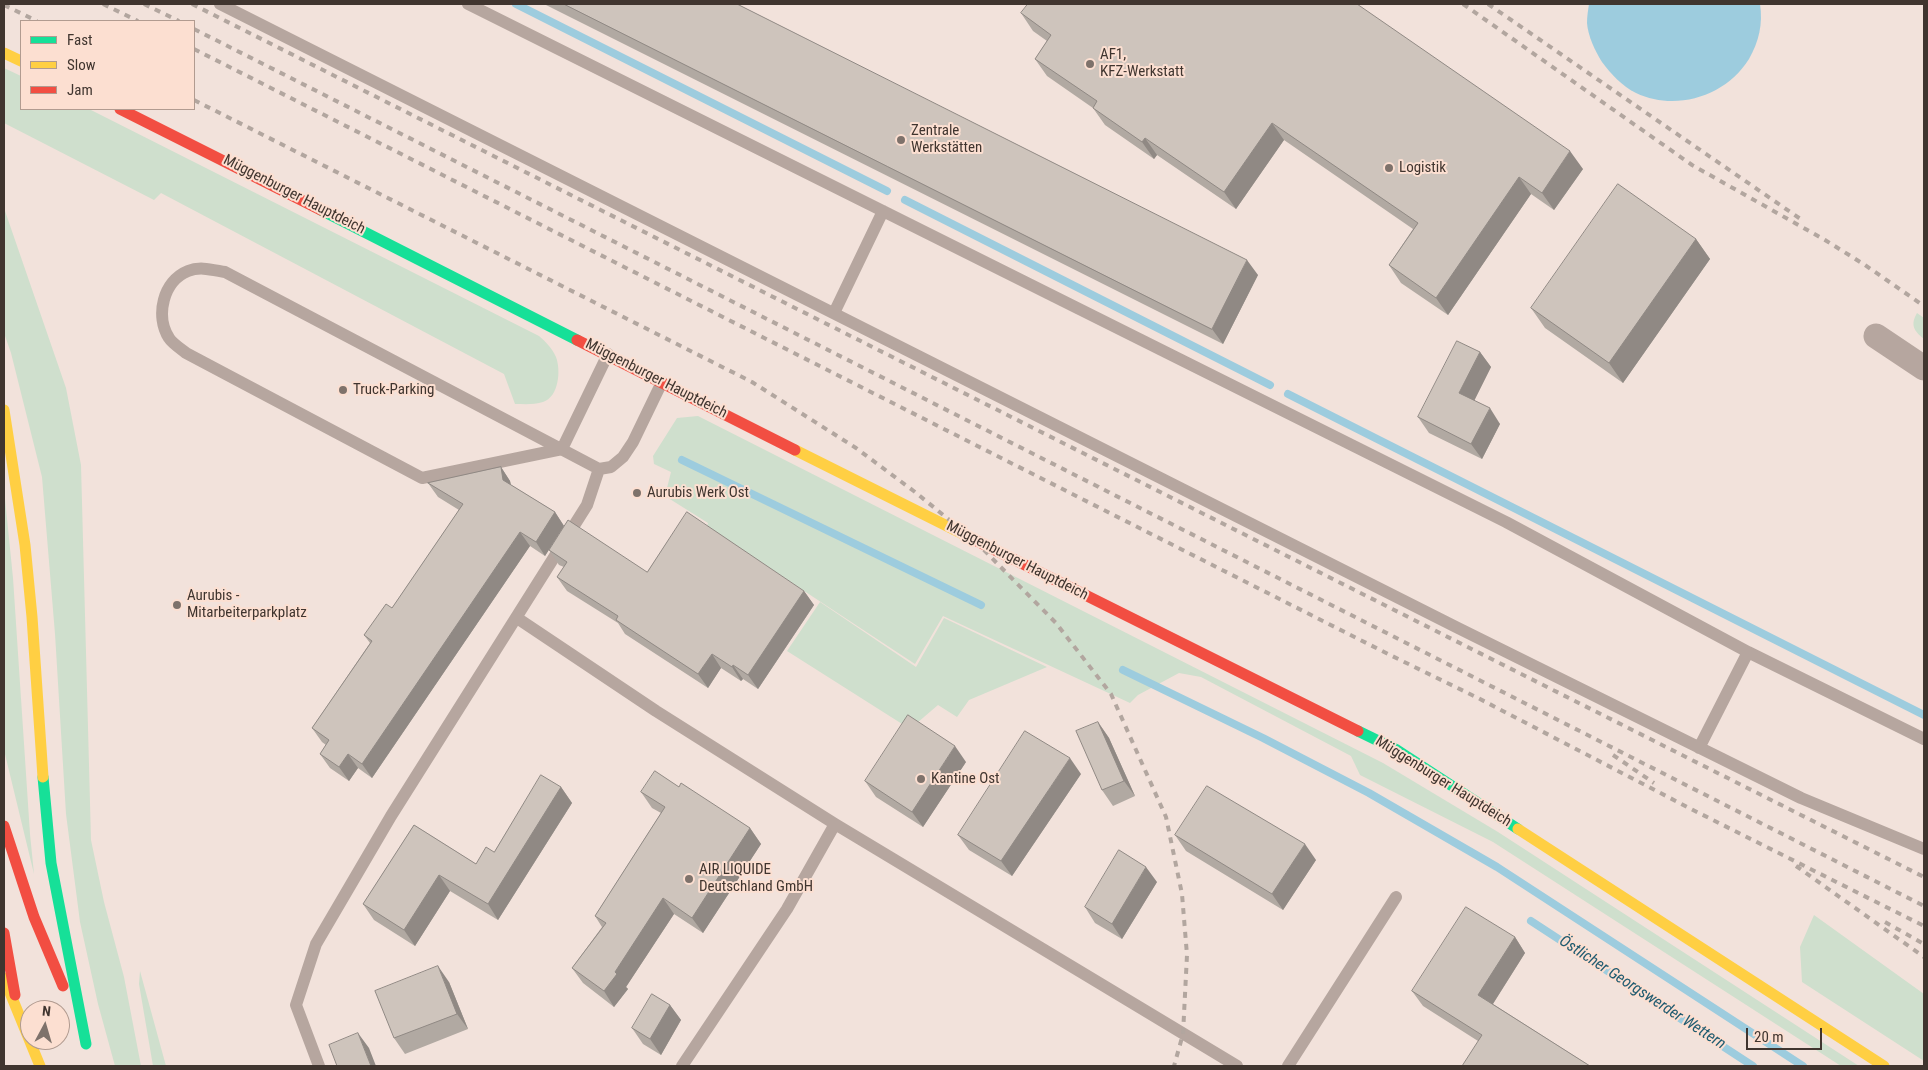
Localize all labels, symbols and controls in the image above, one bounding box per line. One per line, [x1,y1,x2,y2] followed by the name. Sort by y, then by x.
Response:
[20,20,195,110] legend
[67,31,92,49] text: Fast
[1100,46,1184,81] place label: AF1, KFZ-Werkstatt
[67,56,96,74] text: Slow
[1084,58,1096,70] marker: AF1, KFZ-Werkstatt
[67,81,93,99] text: Jam
[911,122,982,157] place label: Zentrale Werkstätten
[895,134,907,146] marker: Zentrale Werkstätten
[220,151,368,239] street label: Müggenburger Hauptdeich
[1399,159,1446,177] place label: Logistik
[1383,162,1395,174] marker: Logistik
[582,335,730,423] street label: Müggenburger Hauptdeich
[353,381,434,399] place label: Truck-Parking
[337,384,349,396] marker: Truck-Parking
[647,484,749,502] place label: Aurubis Werk Ost
[631,487,643,499] marker: Aurubis Werk Ost
[943,517,1091,605] street label: Müggenburger Hauptdeich
[187,587,307,622] place label: Aurubis - Mitarbeiterparkplatz
[171,599,183,611] marker: Aurubis - Mitarbeiterparkplatz
[1372,733,1514,831] street label: Müggenburger Hauptdeich
[931,770,1000,788] place label: Kantine Ost
[915,773,927,785] marker: Kantine Ost
[699,861,813,896] place label: AIR LIQUIDE Deutschland GmbH
[683,873,695,885] marker: AIR LIQUIDE Deutschland GmbH
[1555,932,1729,1054] water label: Östlicher Georgswerder Wettern
[20,1000,70,1050] north arrow
[41,1003,52,1019] text: N
[1748,1018,1824,1050] scale bar
[1754,1028,1784,1046] text: 20 m

